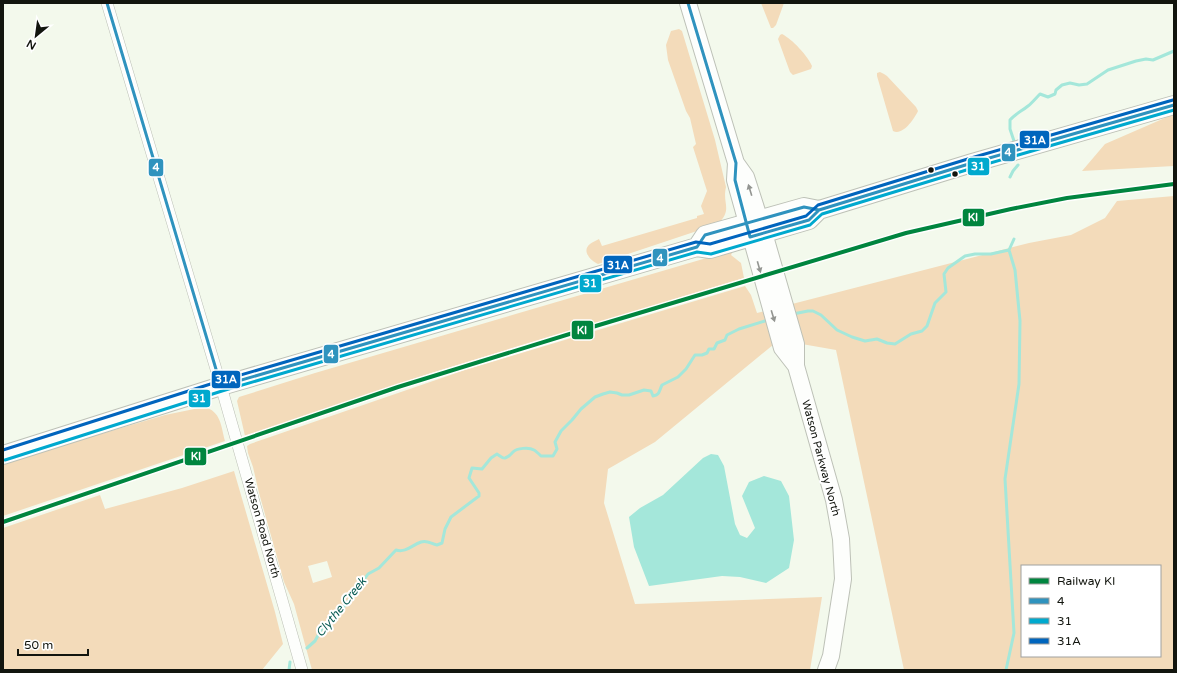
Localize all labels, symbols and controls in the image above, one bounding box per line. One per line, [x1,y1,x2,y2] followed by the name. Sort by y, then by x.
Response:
[16,16,56,56] north arrow
[24,36,38,52] text: N
[1019,130,1050,149] line badge: 31A
[1024,134,1046,147] text: 31A
[1001,143,1016,162] line badge: 4
[1005,146,1012,159] text: 4
[967,157,990,176] line badge: 31
[148,158,164,177] line badge: 4
[971,160,985,173] text: 31
[153,161,160,174] text: 4
[926,165,936,175] unlabelled marker
[950,169,960,179] unlabelled marker
[747,184,753,196] one-way arrow
[962,208,985,227] line badge: KI
[968,211,978,224] text: KI
[652,248,668,267] line badge: 4
[657,252,664,265] text: 4
[603,255,633,274] line badge: 31A
[607,259,629,272] text: 31A
[756,262,762,274] one-way arrow
[579,274,602,293] line badge: 31
[583,277,597,290] text: 31
[770,310,776,322] one-way arrow
[571,320,594,340] line badge: KI
[577,324,587,337] text: KI
[323,344,339,364] line badge: 4
[328,348,335,361] text: 4
[211,370,241,389] line badge: 31A
[215,373,237,386] text: 31A
[188,389,211,408] line badge: 31
[192,392,206,405] text: 31
[799,398,843,518] street label: Watson Parkway North
[184,447,207,466] line badge: KI
[191,450,201,463] text: KI
[241,476,283,580] street label: Watson Road North
[1021,565,1161,657] legend
[313,573,370,640] water label: Clythe Creek
[1057,574,1115,588] text: Railway KI
[1057,594,1065,608] text: 4
[1057,614,1072,628] text: 31
[18,631,88,657] scale bar
[1057,634,1081,648] text: 31A
[24,638,53,652] text: 50 m

